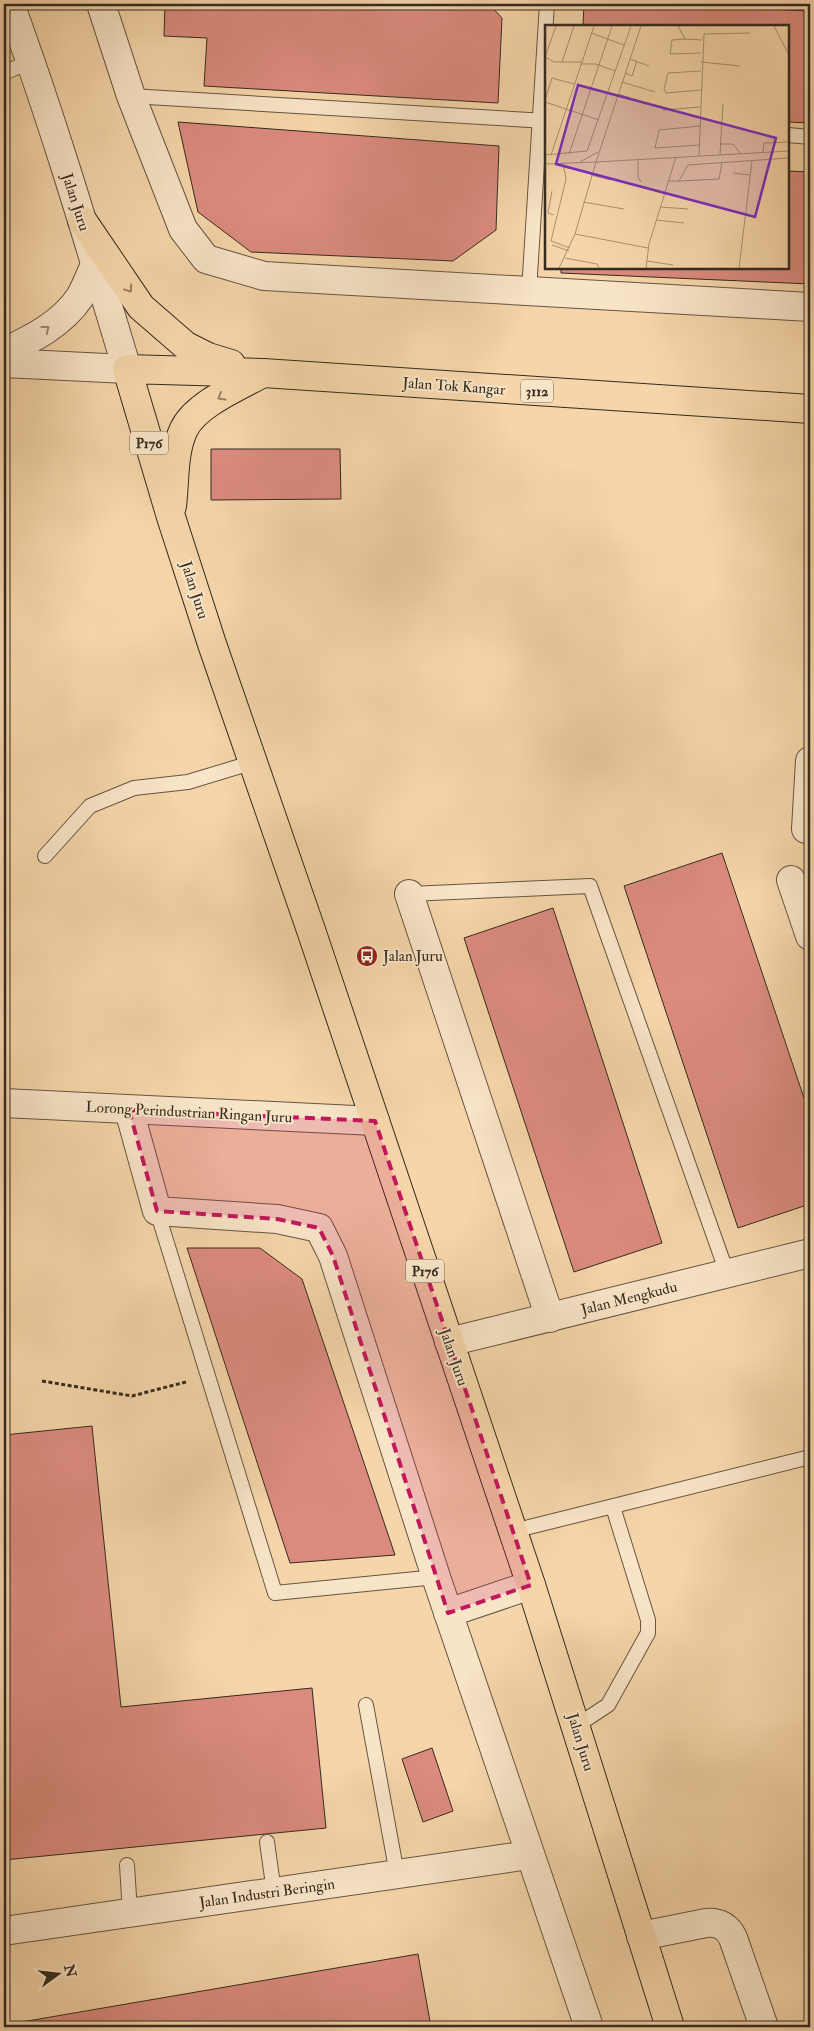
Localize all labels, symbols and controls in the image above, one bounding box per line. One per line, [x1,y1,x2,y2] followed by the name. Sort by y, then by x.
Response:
[545,25,789,269] inset map
[56,170,94,234] street label: Jalan Juru
[123,283,132,293] one-way arrow
[40,326,50,335] one-way arrow
[401,373,506,401] street label: Jalan Tok Kangar
[521,380,553,402] road number: 3112
[217,391,226,401] one-way arrow
[130,432,168,454] road number: P176
[175,558,213,622] street label: Jalan Juru
[355,944,379,968] bus stop icon: Jalan Juru
[382,947,443,967] place label: Jalan Juru
[85,1098,293,1128] street label: Lorong Perindustrian Ringan Juru
[406,1260,444,1282] road number: P176
[578,1277,680,1321] street label: Jalan Mengkudu
[434,1325,472,1389] street label: Jalan Juru
[561,1710,598,1774] street label: Jalan Juru
[197,1875,337,1914] street label: Jalan Industri Beringin
[32,1948,82,1998] north arrow
[60,1962,80,1979] text: N

